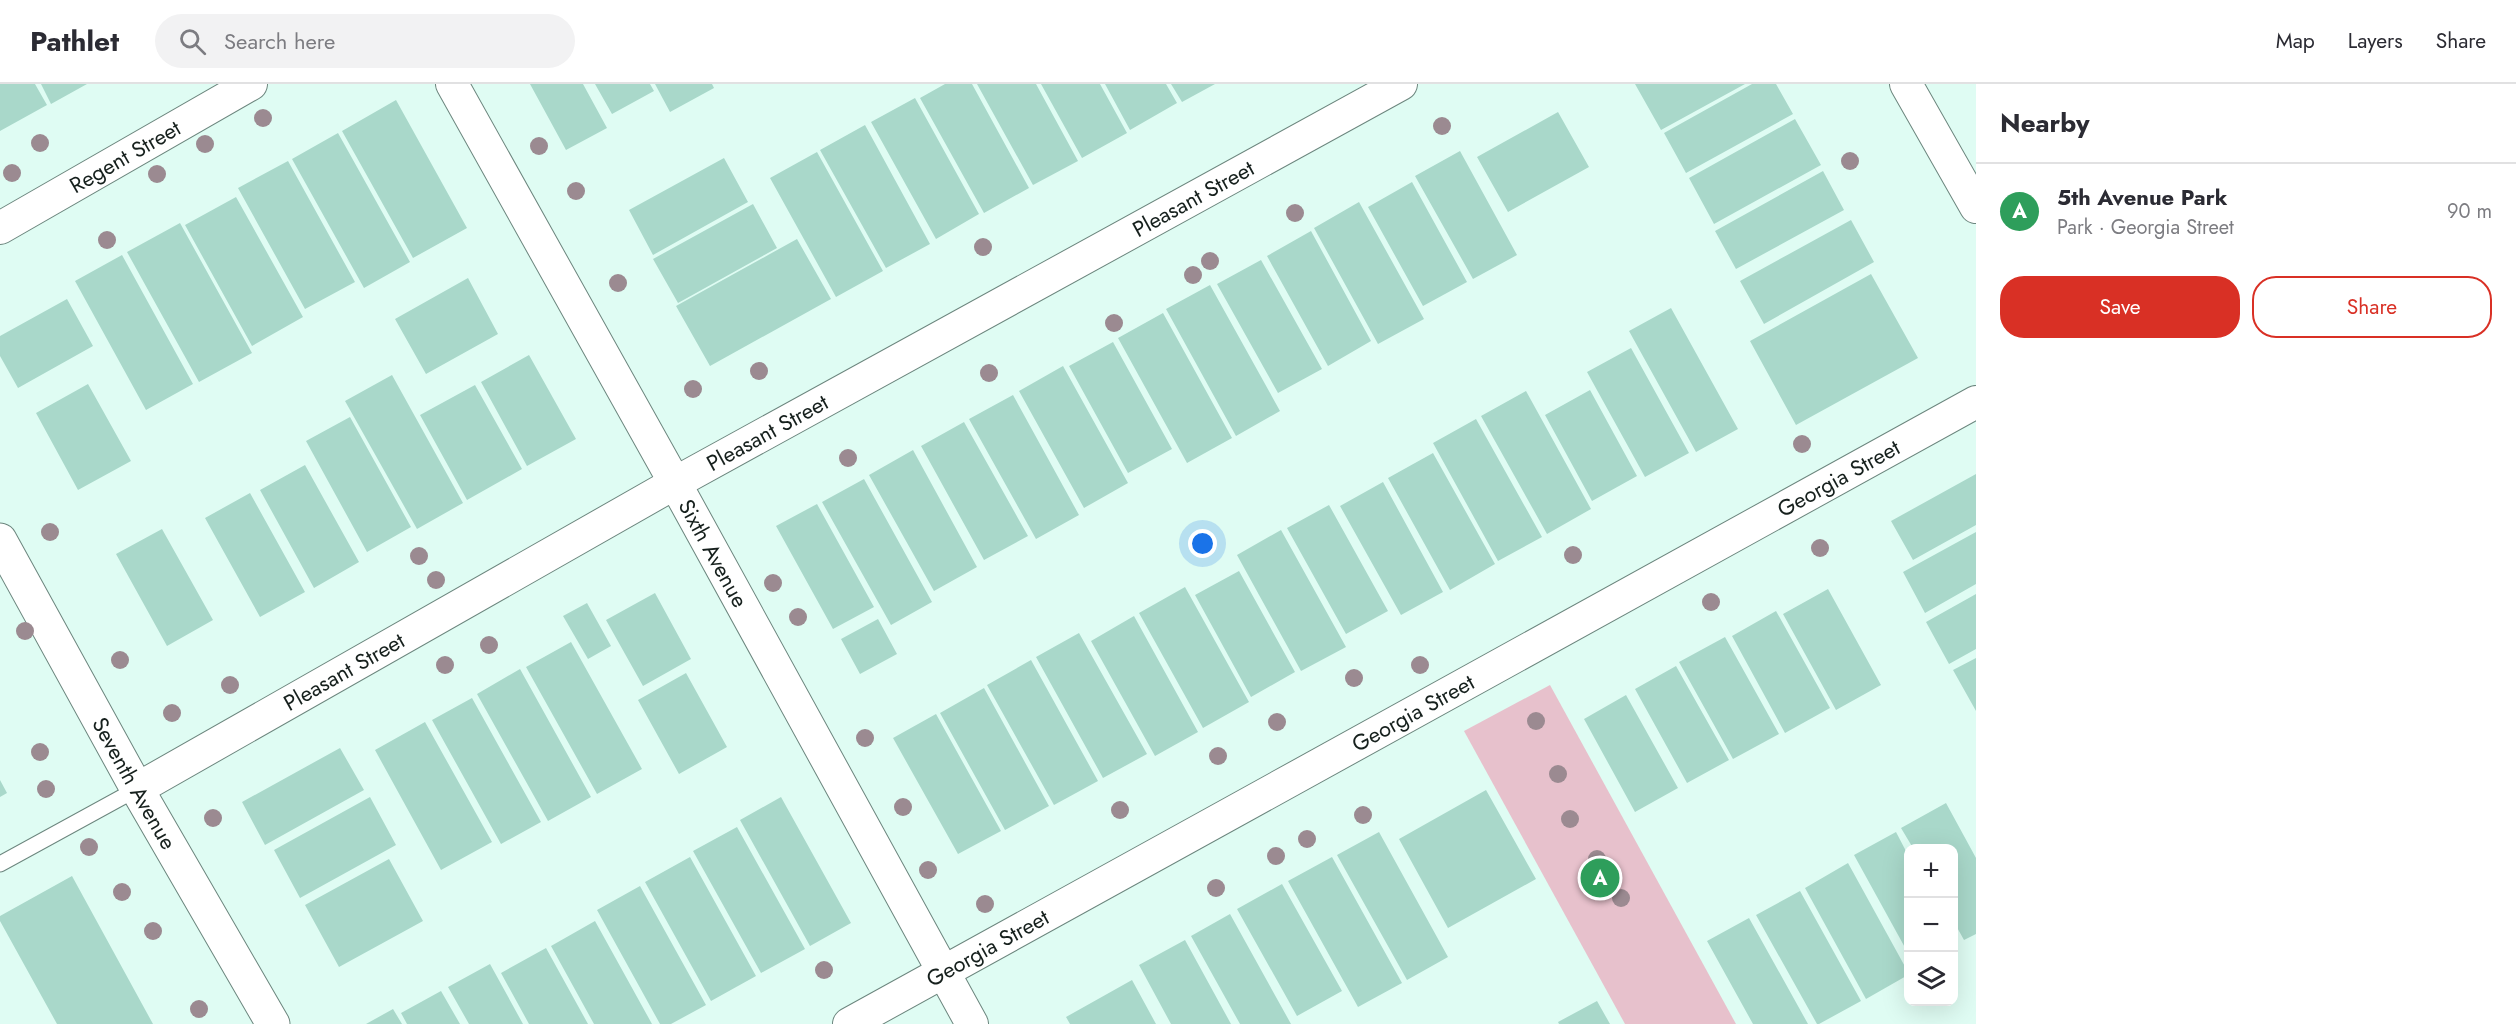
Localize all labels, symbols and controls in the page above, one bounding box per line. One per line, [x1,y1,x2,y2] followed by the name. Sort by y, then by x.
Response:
[155,14,575,68] search box
[30,21,119,62] text: Pathlet
[176,25,209,58] icon: search
[224,25,335,57] text: Search here
[2276,26,2315,56] text: Map
[2348,26,2403,56] text: Layers
[2436,26,2486,56] text: Share
[2000,104,2089,142] text: Nearby
[63,111,187,201] street label: Regent Street
[1126,152,1260,245] street label: Pleasant Street
[2057,181,2227,213] text: 5th Avenue Park
[2012,197,2027,226] text: A
[2447,197,2492,226] text: 90 m
[2057,213,2234,242] text: Park · Georgia Street
[2000,276,2240,338] button: Save
[2252,276,2492,338] button: Share
[700,386,834,479] street label: Pleasant Street
[1771,431,1906,525] street label: Georgia Street
[671,493,756,613] street label: Sixth Avenue
[1188,529,1217,558] your location
[278,624,411,718] street label: Pleasant Street
[1346,666,1481,760] street label: Georgia Street
[84,711,185,855] street label: Seventh Avenue
[1904,844,1958,1006] map controls
[1904,844,1958,898] button: +
[1580,856,1620,900] pin: A
[1904,898,1958,952] button: −
[920,901,1055,994] street label: Georgia Street
[1904,952,1958,1006] button: layers

